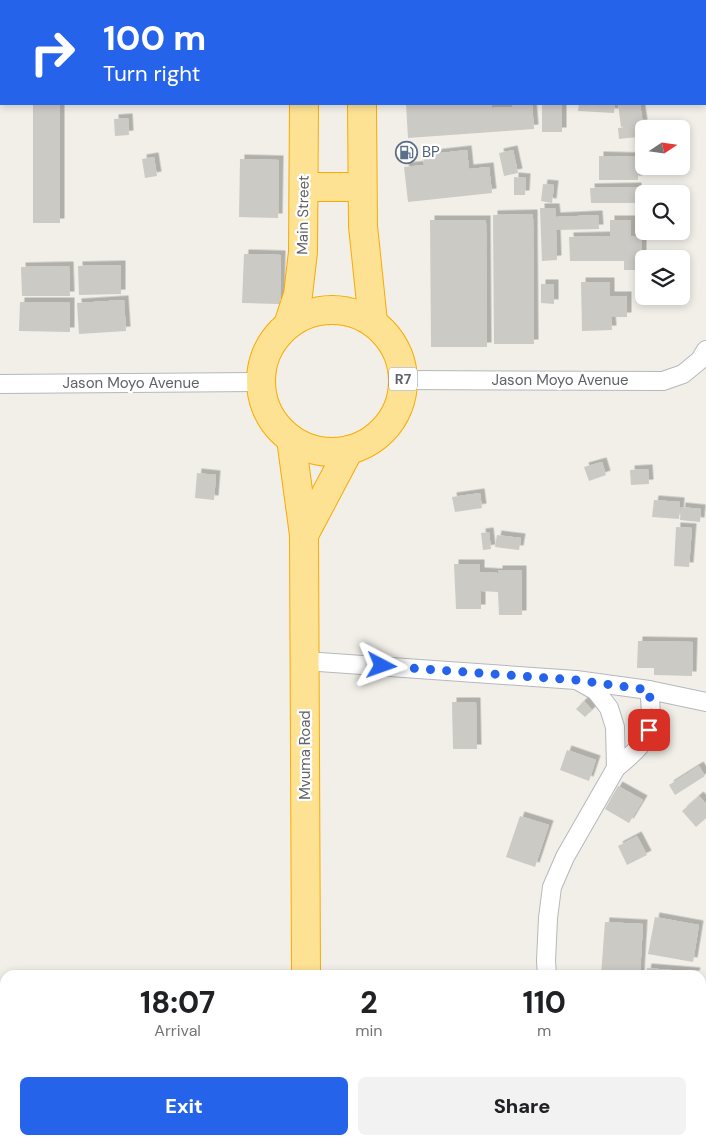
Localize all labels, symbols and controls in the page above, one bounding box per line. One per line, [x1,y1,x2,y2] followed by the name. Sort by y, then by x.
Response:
[103,15,206,61] text: 100 m
[20,20,85,85] icon: right
[103,59,200,88] text: Turn right
[635,120,690,175] north arrow
[635,120,690,305] map controls
[394,140,418,164] fuel station icon: BP
[422,142,440,162] place label: BP
[292,175,314,255] street label: Main Street
[635,185,690,240] button: search
[635,250,690,305] button: layers
[389,368,417,390] road number: R7
[491,370,629,390] street label: Jason Moyo Avenue
[62,373,200,393] street label: Jason Moyo Avenue
[355,639,407,691] position arrow
[628,709,670,751] pin
[295,710,315,800] street label: Mvuma Road
[635,716,663,744] icon: arrive
[140,983,215,1022] text: 18:07
[360,983,378,1022] text: 2
[523,983,566,1022] text: 110
[154,1020,201,1041] text: Arrival
[355,1020,383,1041] text: min
[537,1020,551,1041] text: m
[20,1077,348,1135] button: Exit
[358,1077,686,1135] button: Share

